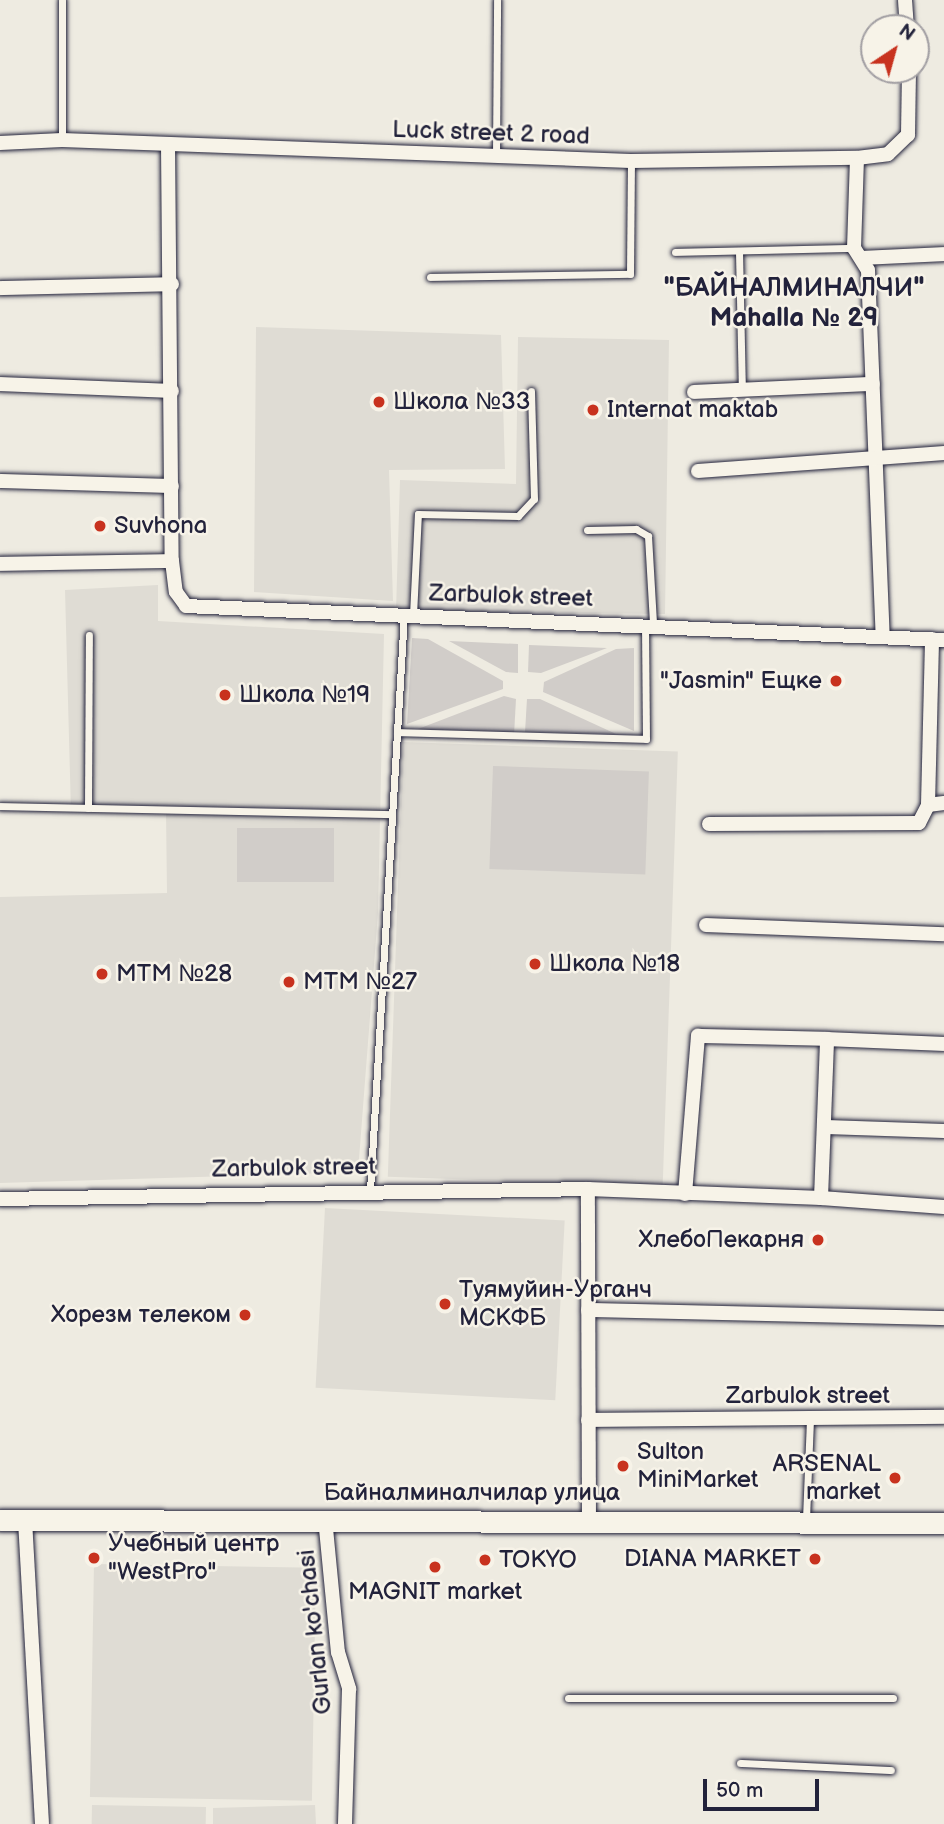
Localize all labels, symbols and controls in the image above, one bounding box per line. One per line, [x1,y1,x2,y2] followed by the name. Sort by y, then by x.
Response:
[860,14,930,84] north arrow
[894,20,919,47] text: N
[392,115,590,151] street label: Luck street 2 road
[663,273,925,334] district label: "БАЙНАЛМИНАЛЧИ" Mahalla № 29
[393,388,530,416] place label: Школа №33
[371,394,387,410] marker: Школа №33
[607,396,778,424] place label: Internat maktab
[585,402,601,418] marker: Internat maktab
[114,512,207,540] place label: Suvhona
[92,518,108,534] marker: Suvhona
[429,579,593,613] street label: Zarbulok street
[660,667,822,695] place label: "Jasmin" Ещке
[828,673,844,689] marker: "Jasmin" Ещке
[239,681,370,709] place label: Школа №19
[217,687,233,703] marker: Школа №19
[549,950,680,978] place label: Школа №18
[527,956,543,972] marker: Школа №18
[116,960,232,988] place label: MTM №28
[94,966,110,982] marker: MTM №28
[303,968,417,996] place label: MTM №27
[281,974,297,990] marker: MTM №27
[212,1152,376,1184] street label: Zarbulok street
[638,1226,804,1254] place label: ХлебоПекарня
[810,1232,826,1248] marker: ХлебоПекарня
[459,1276,652,1332] place label: Туямуйин-Урганч МСКФБ
[437,1296,453,1312] marker: Туямуйин-Урганч МСКФБ
[51,1301,231,1329] place label: Хорезм телеком
[237,1307,253,1323] marker: Хорезм телеком
[726,1382,890,1410] street label: Zarbulok street
[637,1438,758,1494] place label: Sulton MiniMarket
[772,1450,881,1506] place label: ARSENAL market
[615,1458,631,1474] marker: Sulton MiniMarket
[887,1470,903,1486] marker: ARSENAL market
[324,1479,620,1507] street label: Байналминалчилар улица
[108,1530,279,1586] place label: Учебный центр "WestPro"
[624,1545,801,1573] place label: DIANA MARKET
[499,1546,577,1574] place label: TOKYO
[292,1548,338,1716] street label: Gurlan ko'chasi
[86,1550,102,1566] marker: Учебный центр "WestPro"
[807,1551,823,1567] marker: DIANA MARKET
[477,1552,493,1568] marker: TOKYO
[427,1559,443,1575] marker: MAGNIT market
[348,1578,522,1606] place label: MAGNIT market
[706,1764,822,1808] scale bar
[716,1778,763,1803] text: 50 m

